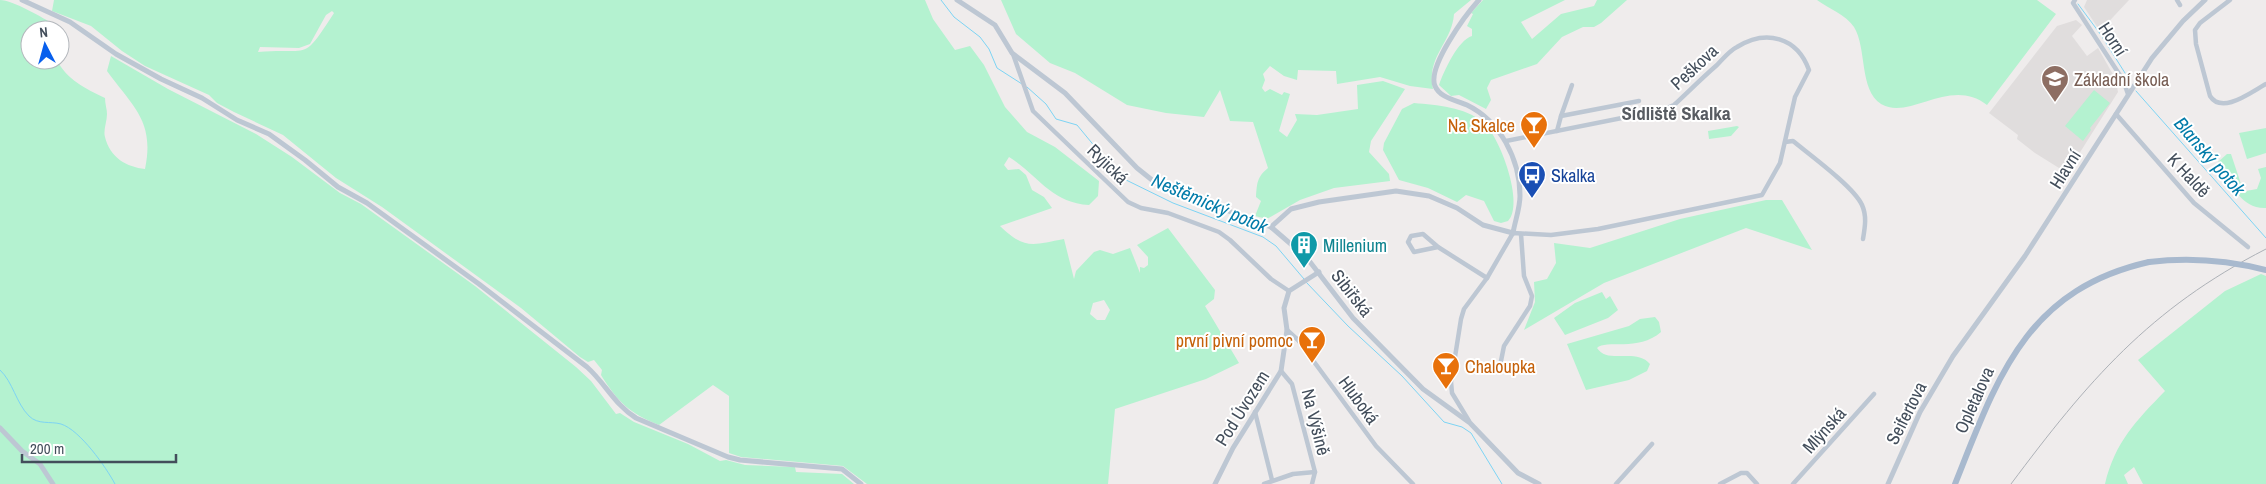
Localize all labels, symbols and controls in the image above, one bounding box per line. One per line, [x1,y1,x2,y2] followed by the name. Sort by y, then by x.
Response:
[2093,17,2134,62] street label: Horní
[20,20,70,70] north arrow
[39,23,49,41] text: N
[1665,39,1723,95] street label: Peškova
[2040,64,2070,103] school or university icon: Základní škola
[2074,67,2169,92] place label: Základní škola
[1621,100,1731,126] district label: Sídliště Skalka
[1519,110,1549,149] bar icon: Na Skalce
[2168,111,2252,202] water label: Blanský potok
[1448,113,1515,138] place label: Na Skalce
[1082,138,1134,190] street label: Ryjická
[2043,144,2087,193] street label: Hlavní
[2162,147,2216,203] street label: K Haldě
[1517,160,1547,199] bus stop icon: Skalka
[1551,163,1595,188] place label: Skalka
[1148,167,1273,240] water label: Neštěmický potok
[1289,230,1319,269] building icon: Millenium
[1323,233,1387,258] place label: Millenium
[1325,264,1379,322] street label: Sibiřská
[1297,325,1327,364] bar icon: první pivní pomoc
[1176,328,1293,353] place label: první pivní pomoc
[1431,351,1461,390] bar icon: Chaloupka
[1465,354,1536,379] place label: Chaloupka
[1948,363,2000,437] street label: Opletalova
[1209,366,1275,450] street label: Pod Úvozem
[1333,371,1385,429] street label: Hluboká
[1880,377,1932,449] street label: Seifertova
[1296,386,1336,458] street label: Na Výšině
[1797,402,1851,458] street label: Mlýnská
[22,432,176,464] scale bar
[30,438,64,459] text: 200 m

